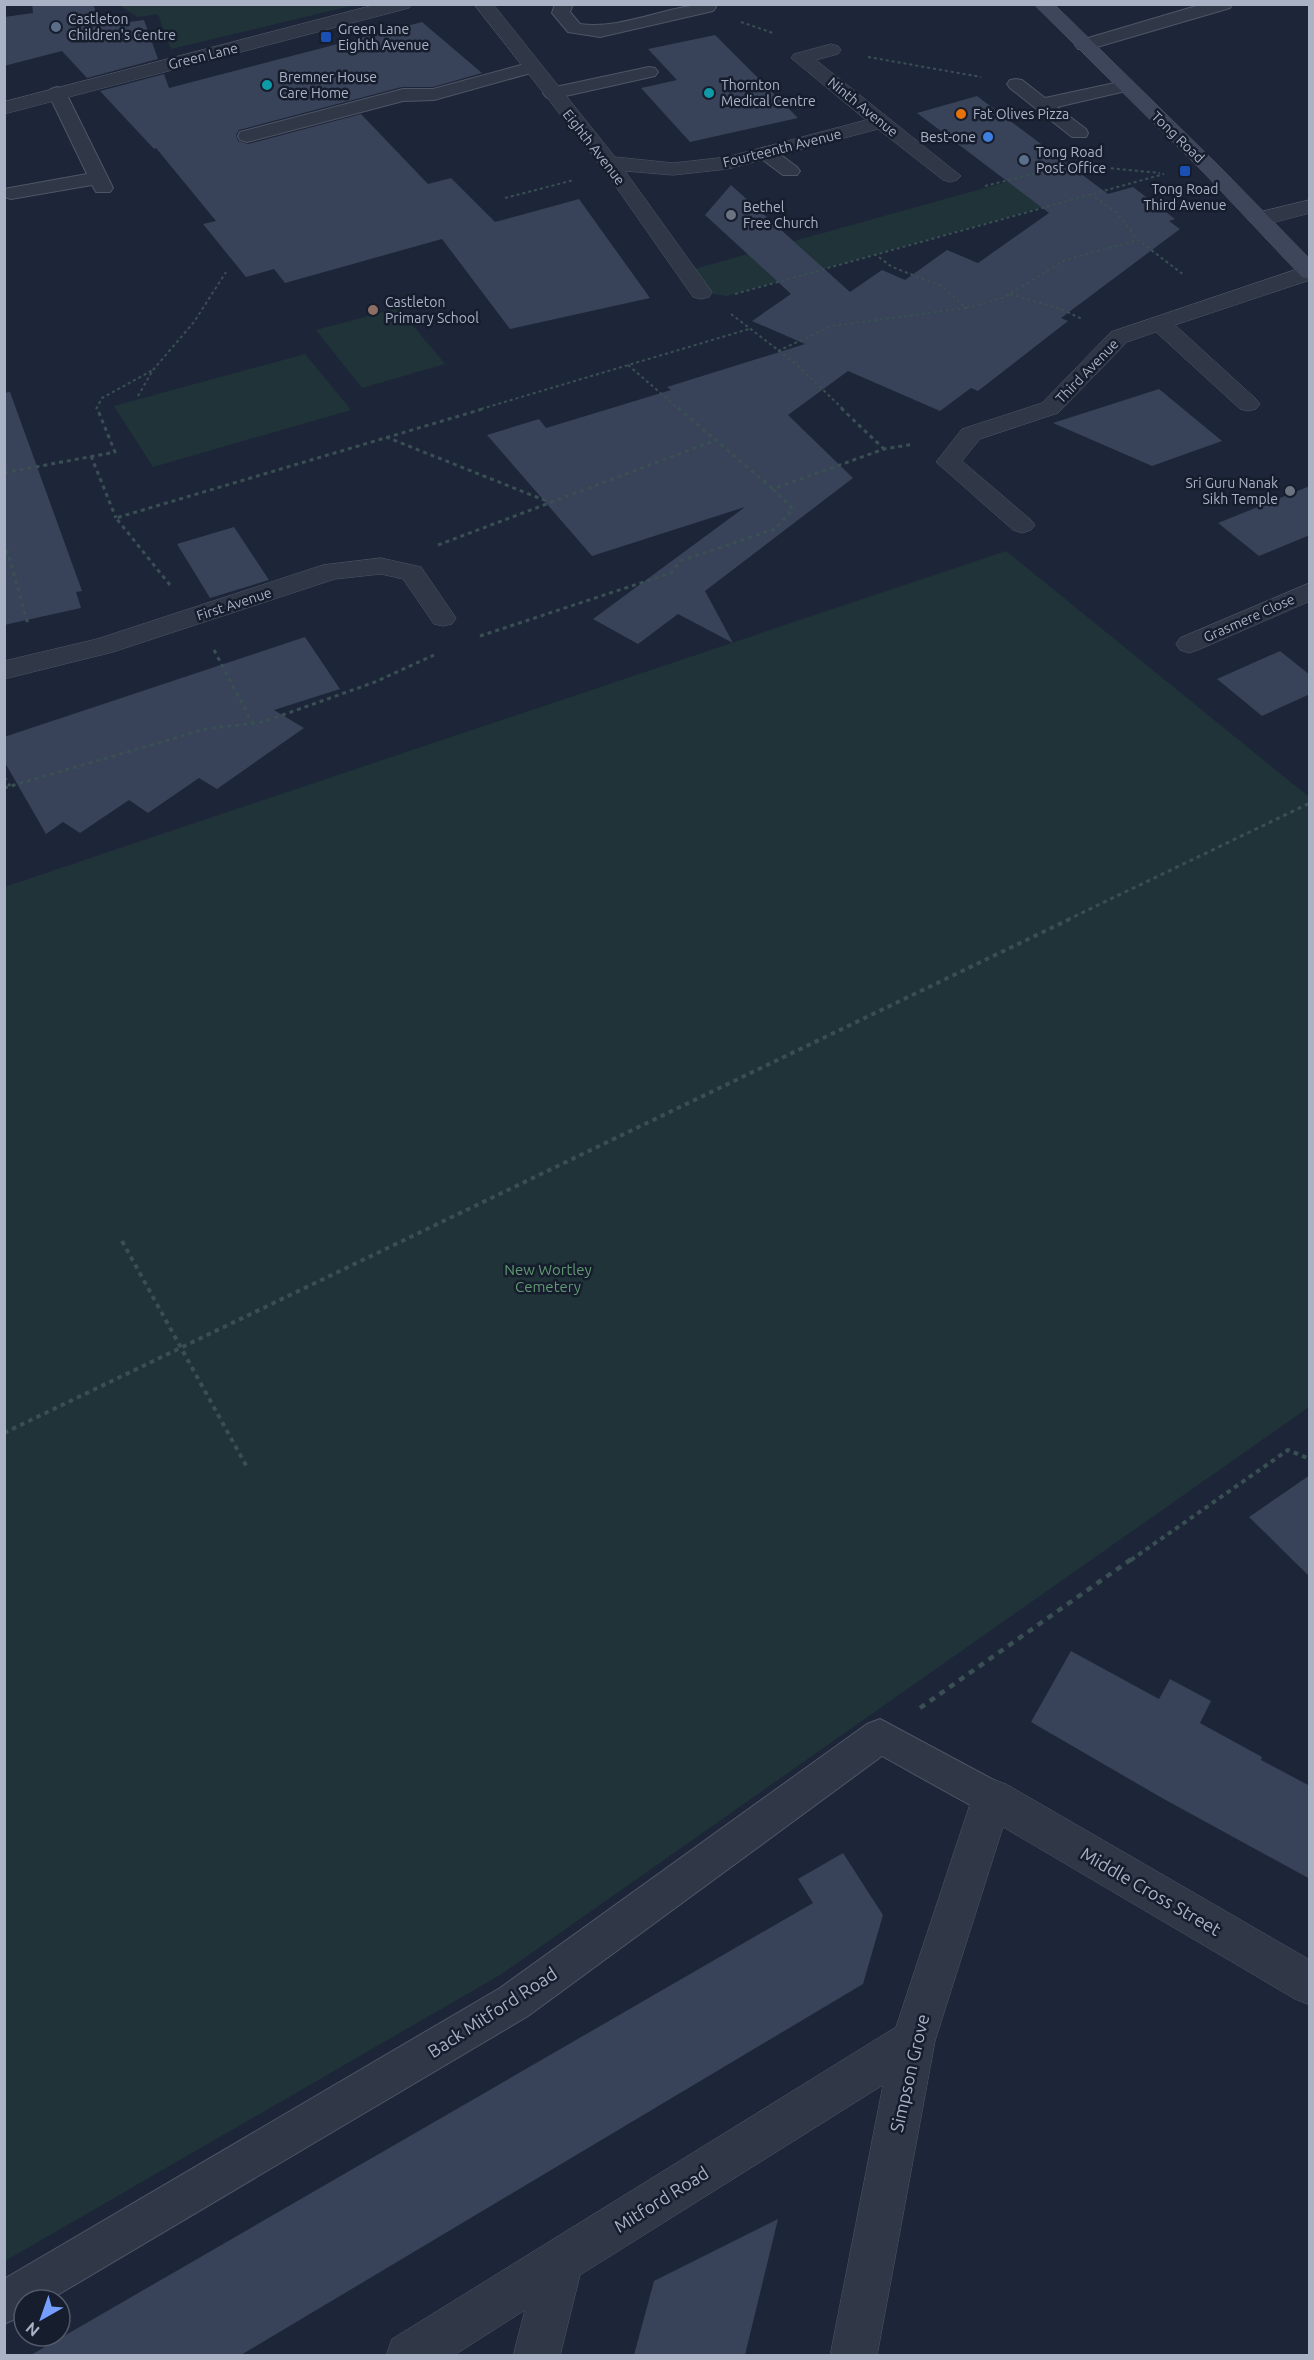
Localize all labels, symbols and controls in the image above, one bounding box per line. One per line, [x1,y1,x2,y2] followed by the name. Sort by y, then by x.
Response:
[68,11,176,43] place label: Castleton Children's Centre
[49,20,63,34] marker: Castleton Children's Centre
[338,21,429,53] place label: Green Lane Eighth Avenue
[319,30,333,44] marker: Green Lane Eighth Avenue
[166,40,240,72] street label: Green Lane
[279,69,377,101] place label: Bremner House Care Home
[825,74,901,140] street label: Ninth Avenue
[721,77,816,109] place label: Thornton Medical Centre
[260,78,274,92] marker: Bremner House Care Home
[702,86,716,100] marker: Thornton Medical Centre
[560,106,628,188] street label: Eighth Avenue
[973,106,1069,122] place label: Fat Olives Pizza
[954,107,968,121] marker: Fat Olives Pizza
[1148,108,1208,166] street label: Tong Road
[721,126,843,170] street label: Fourteenth Avenue
[920,129,976,145] place label: Best-one
[981,130,995,144] marker: Best-one
[1036,144,1106,176] place label: Tong Road Post Office
[1017,153,1031,167] marker: Tong Road Post Office
[1178,164,1192,178] marker: Tong Road Third Avenue
[1143,181,1227,213] place label: Tong Road Third Avenue
[743,199,818,231] place label: Bethel Free Church
[724,208,738,222] marker: Bethel Free Church
[385,294,479,326] place label: Castleton Primary School
[366,303,380,317] marker: Castleton Primary School
[1052,336,1122,406] street label: Third Avenue
[1186,475,1278,507] place label: Sri Guru Nanak Sikh Temple
[1283,484,1297,498] marker: Sri Guru Nanak Sikh Temple
[194,584,274,624] street label: First Avenue
[1201,591,1297,645] street label: Grasmere Close
[504,1261,592,1295] park label: New Wortley Cemetery
[1077,1843,1225,1939] street label: Middle Cross Street
[424,1963,560,2061] street label: Back Mitford Road
[886,2012,932,2134] street label: Simpson Grove
[610,2162,712,2236] street label: Mitford Road
[12,2288,72,2348] north arrow
[22,2319,43,2340] text: N

